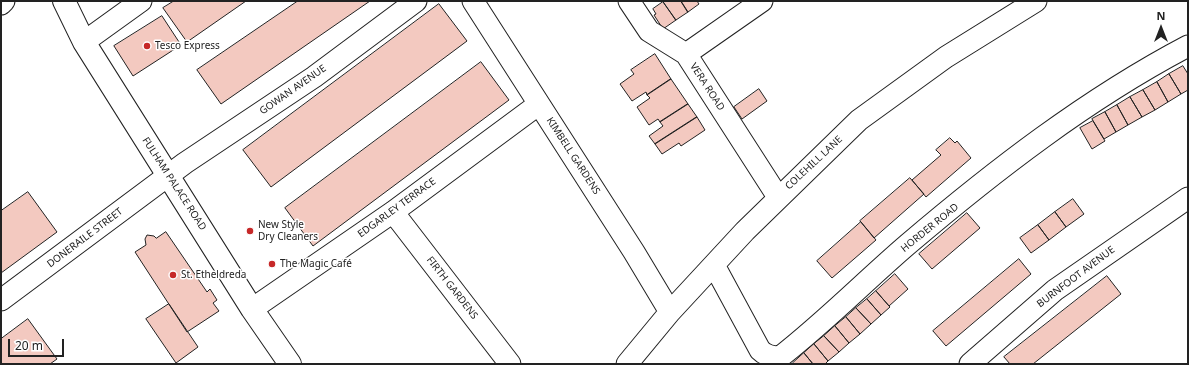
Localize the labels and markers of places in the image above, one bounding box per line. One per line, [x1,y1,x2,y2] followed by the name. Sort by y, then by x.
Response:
[155,40,220,52] place label: Tesco Express
[142,41,152,51] marker: Tesco Express
[258,219,318,242] place label: New Style Dry Cleaners
[245,226,255,236] marker: New Style Dry Cleaners
[280,258,352,270] place label: The Magic Café
[267,259,277,269] marker: The Magic Café
[181,269,246,281] place label: St. Etheldreda
[168,270,178,280] marker: St. Etheldreda

